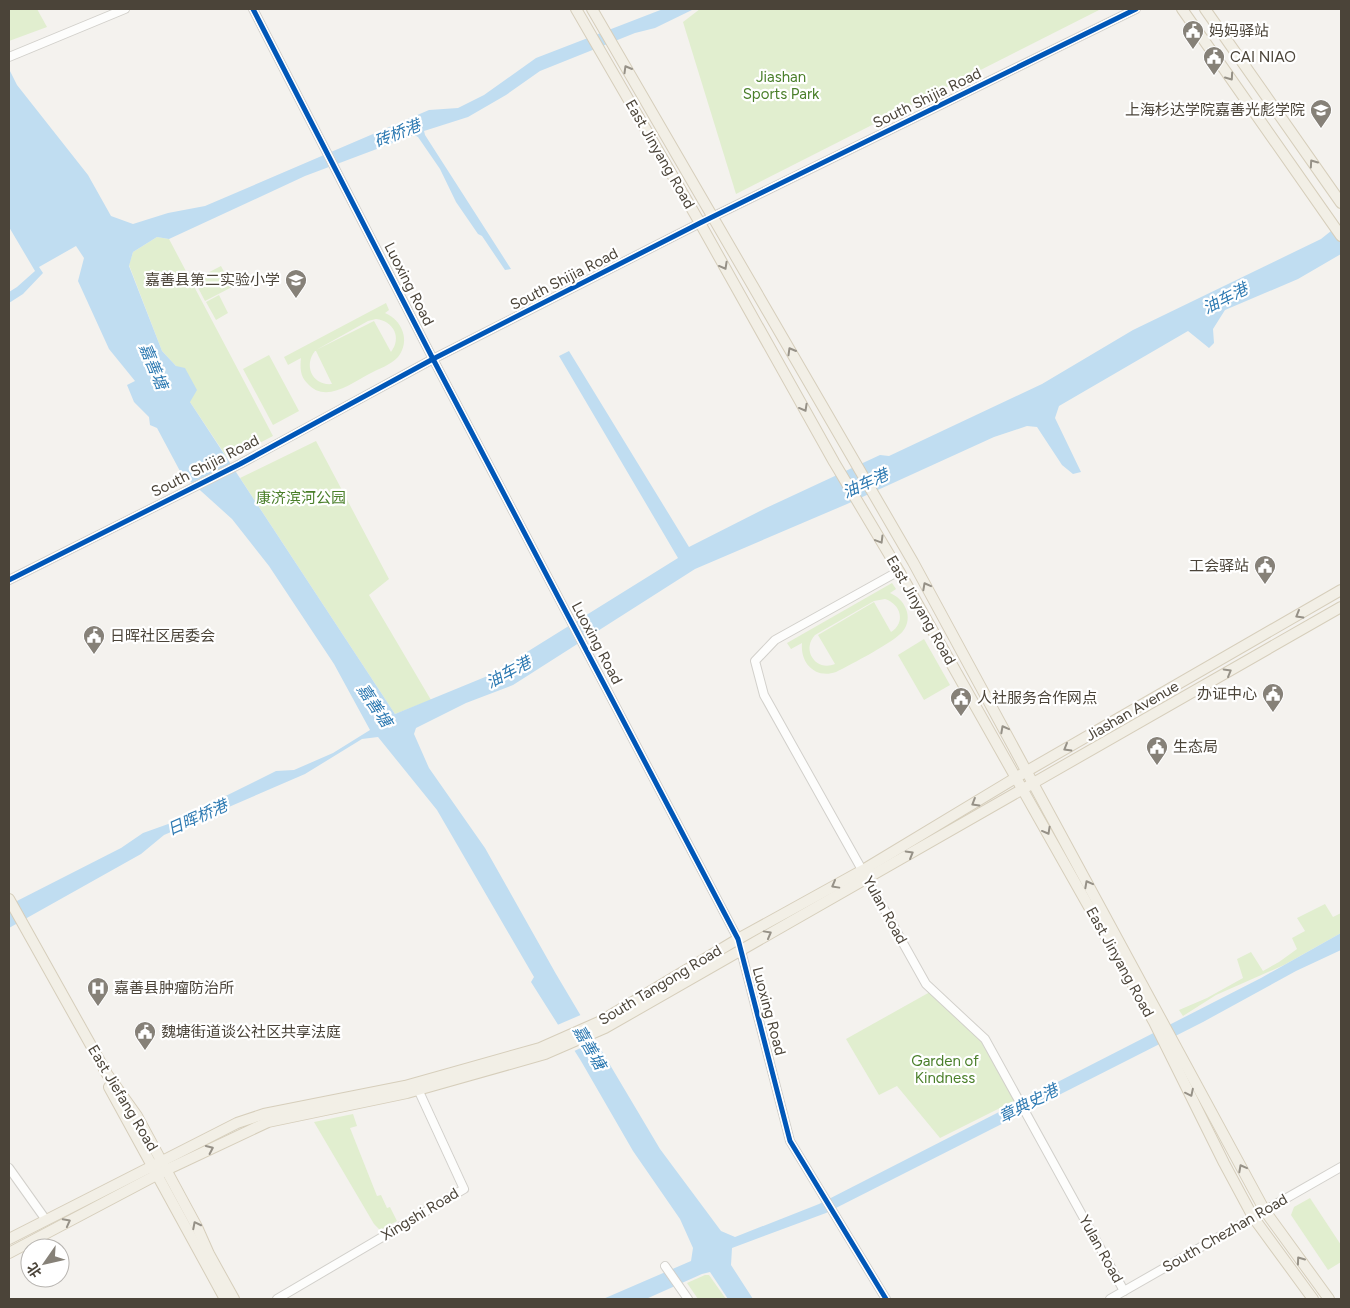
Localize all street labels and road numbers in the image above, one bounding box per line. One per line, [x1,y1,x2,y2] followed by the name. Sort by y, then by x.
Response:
[870,64,984,132] street label: South Shijia Road
[621,96,699,212] street label: East Jinyang Road
[380,239,438,329] street label: Luoxing Road
[507,244,621,314] street label: South Shijia Road
[148,431,262,501] street label: South Shijia Road
[882,552,960,668] street label: East Jinyang Road
[568,599,626,687] street label: Luoxing Road
[1082,677,1182,745] street label: Jiashan Avenue
[859,873,911,947] street label: Yulan Road
[1082,904,1158,1020] street label: East Jinyang Road
[595,941,725,1029] street label: South Tangong Road
[749,965,789,1057] street label: Luoxing Road
[84,1042,162,1154] street label: East Jiefang Road
[378,1184,462,1244] street label: Xingshi Road
[1159,1190,1291,1276] street label: South Chezhan Road
[1075,1212,1127,1286] street label: Yulan Road

